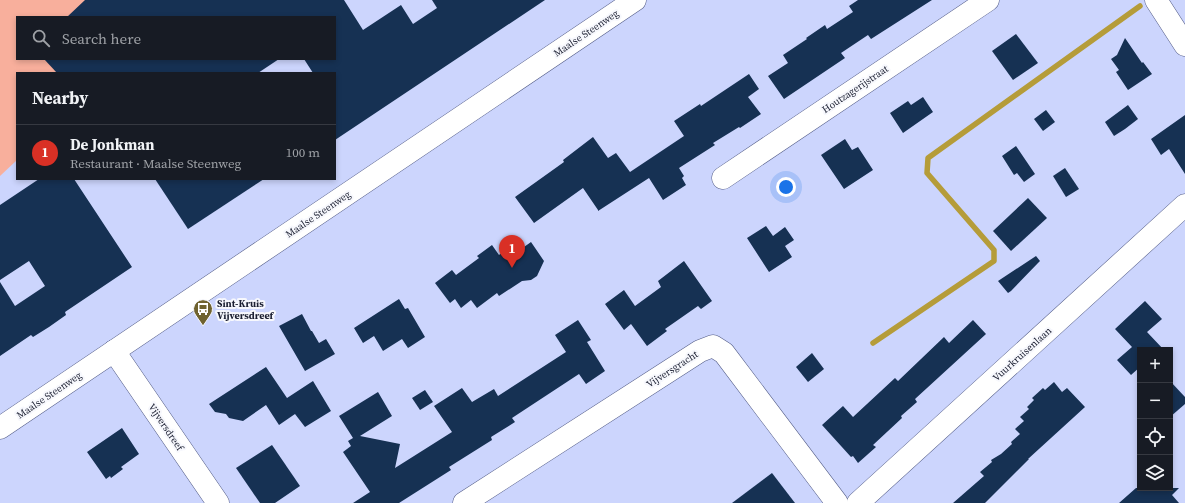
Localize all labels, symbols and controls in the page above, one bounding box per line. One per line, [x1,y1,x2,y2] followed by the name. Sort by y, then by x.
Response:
[551,6,621,60] street label: Maalse Steenweg
[16,16,336,60] search box
[30,27,52,49] icon: search
[62,28,141,49] text: Search here
[819,62,891,116] street label: Houtzagerijstraat
[32,86,88,110] text: Nearby
[70,134,155,155] text: De Jonkman
[41,144,49,161] text: 1
[286,144,320,161] text: 100 m
[70,155,241,172] text: Restaurant · Maalse Steenweg
[776,177,796,197] your location
[283,187,353,241] street label: Maalse Steenweg
[499,235,525,268] pin: 1
[217,297,275,322] place label: Sint-Kruis Vijversdreef
[192,298,214,326] bus stop icon: Sint-Kruis Vijversdreef
[990,324,1054,384] street label: Vuurkruisenlaan
[644,347,701,391] street label: Vijversgracht
[1137,347,1173,491] map controls
[1137,347,1173,383] button: +
[14,368,84,422] street label: Maalse Steenweg
[1137,383,1173,419] button: −
[145,401,187,454] street label: Vijversdreef
[1137,419,1173,455] button: locate
[1137,455,1173,491] button: layers

